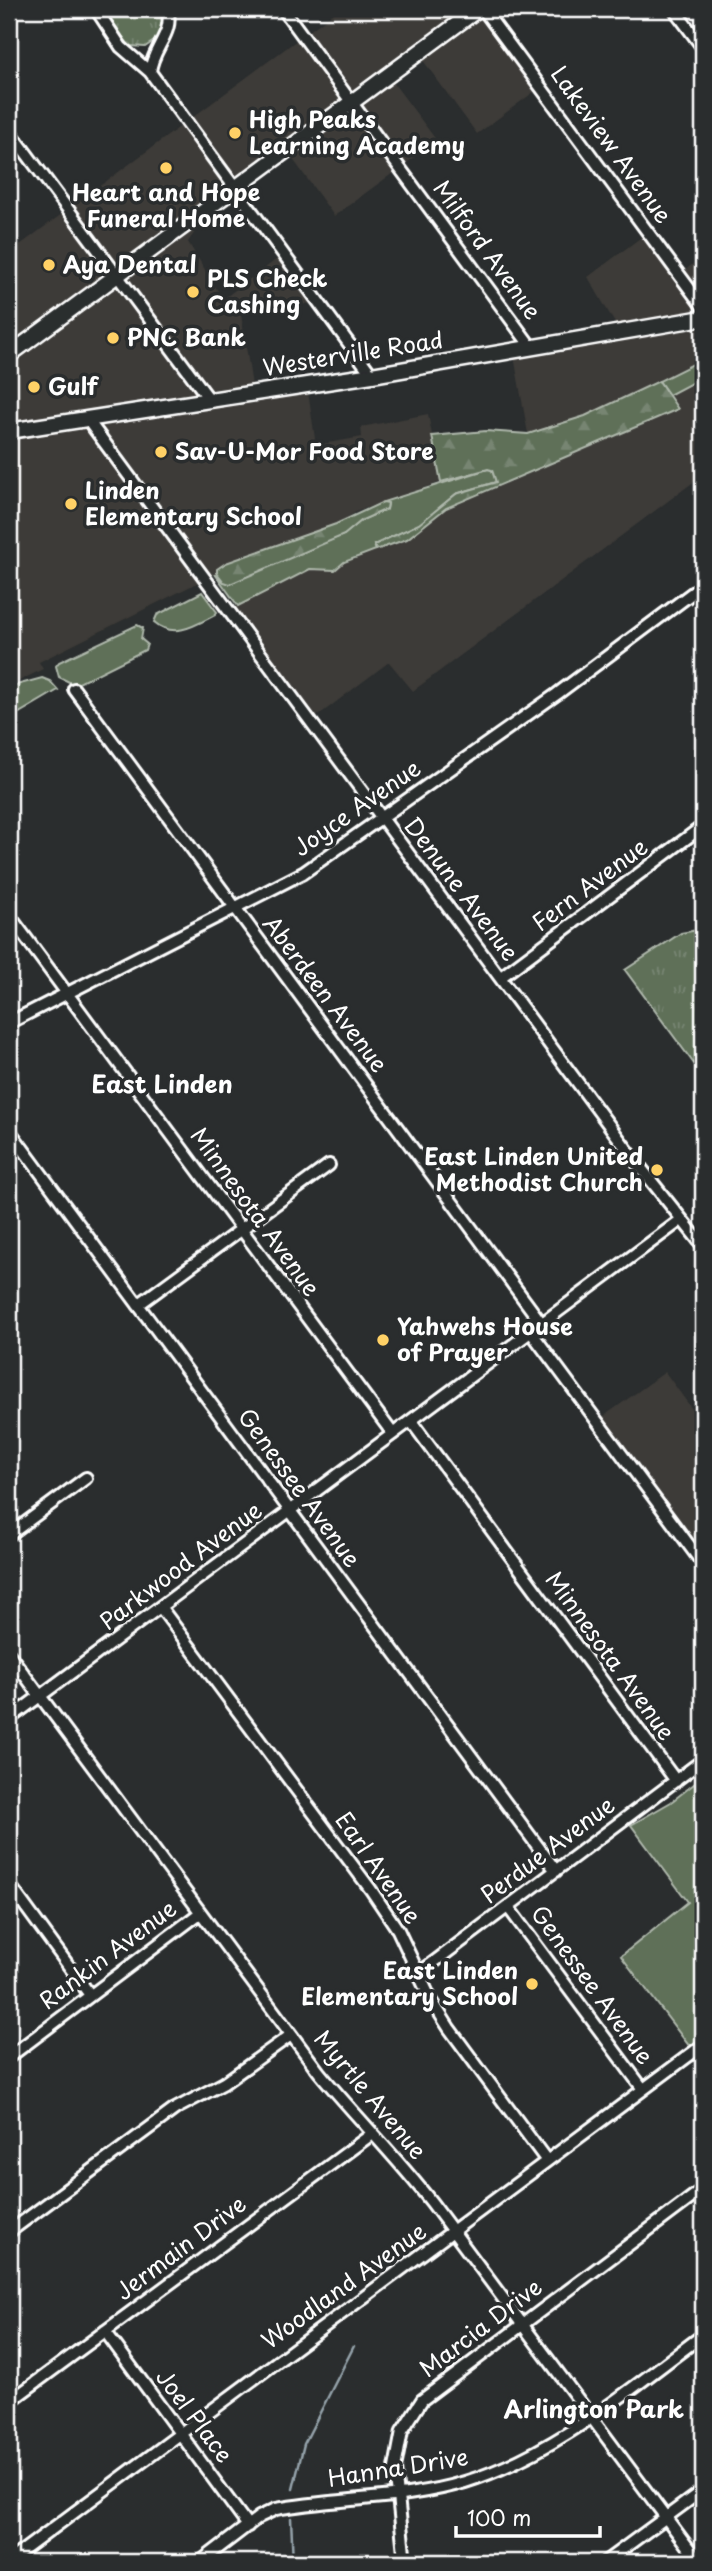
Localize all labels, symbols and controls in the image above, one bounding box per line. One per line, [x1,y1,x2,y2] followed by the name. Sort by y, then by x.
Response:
[543,58,681,230] street label: Lakeview Avenue
[249,101,465,162] place label: High Peaks Learning Academy
[227,125,243,141] marker: High Peaks Learning Academy
[158,160,174,176] marker: Heart and Hope Funeral Home
[426,172,551,326] street label: Milford Avenue
[72,174,261,235] place label: Heart and Hope Funeral Home
[63,246,196,281] place label: Aya Dental
[41,257,57,273] marker: Aya Dental
[207,260,328,321] place label: PLS Check Cashing
[185,284,201,300] marker: PLS Check Cashing
[127,319,246,354] place label: PNC Bank
[260,321,445,384] street label: Westerville Road
[105,330,121,346] marker: PNC Bank
[48,368,100,403] place label: Gulf
[26,379,42,395] marker: Gulf
[175,433,434,468] place label: Sav-U-Mor Food Store
[153,444,169,460] marker: Sav-U-Mor Food Store
[85,472,302,533] place label: Linden Elementary School
[63,496,79,512] marker: Linden Elementary School
[285,750,427,864] street label: Joyce Avenue
[396,809,528,968] street label: Denune Avenue
[524,829,654,939] street label: Fern Avenue
[255,907,397,1079] street label: Aberdeen Avenue
[91,1065,233,1101] district label: East Linden
[183,1119,330,1303] street label: Minnesota Avenue
[424,1138,643,1199] place label: East Linden United Methodist Church
[649,1162,665,1178] marker: East Linden United Methodist Church
[397,1308,573,1369] place label: Yahwehs House of Prayer
[375,1332,391,1348] marker: Yahwehs House of Prayer
[230,1400,370,1574] street label: Genessee Avenue
[92,1492,269,1638] street label: Parkwood Avenue
[538,1563,685,1747] street label: Minnesota Avenue
[473,1787,621,1911] street label: Perdue Avenue
[328,1804,431,1930] street label: Earl Avenue
[31,1890,183,2017] street label: Rankin Avenue
[523,1897,663,2071] street label: Genessee Avenue
[301,1952,518,2013] place label: East Linden Elementary School
[524,1976,540,1992] marker: East Linden Elementary School
[307,2022,436,2166] street label: Myrtle Avenue
[107,2186,253,2308] street label: Jermain Drive
[253,2213,433,2357] street label: Woodland Avenue
[411,2269,549,2385] street label: Marcia Drive
[148,2361,242,2469] street label: Joel Place
[504,2390,684,2426] district label: Arlington Park
[325,2438,470,2495] street label: Hanna Drive
[456,2494,600,2538] scale bar
[467,2501,531,2533] text: 100 m

